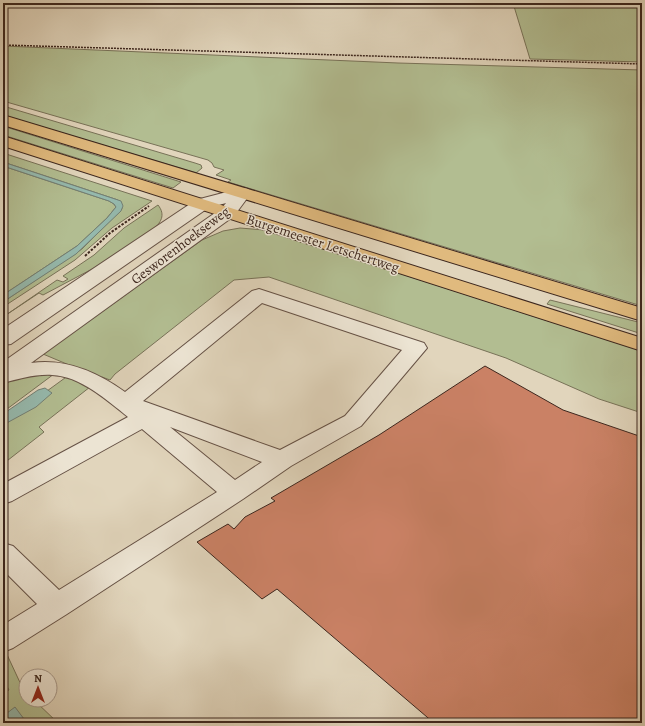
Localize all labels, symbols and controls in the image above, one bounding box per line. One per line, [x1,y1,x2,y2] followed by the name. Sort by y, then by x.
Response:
[127,202,234,289] street label: Gesworenhoekseweg
[244,210,402,277] street label: Burgemeester Letschertweg
[18,668,58,708] north arrow
[34,671,42,686] text: N

